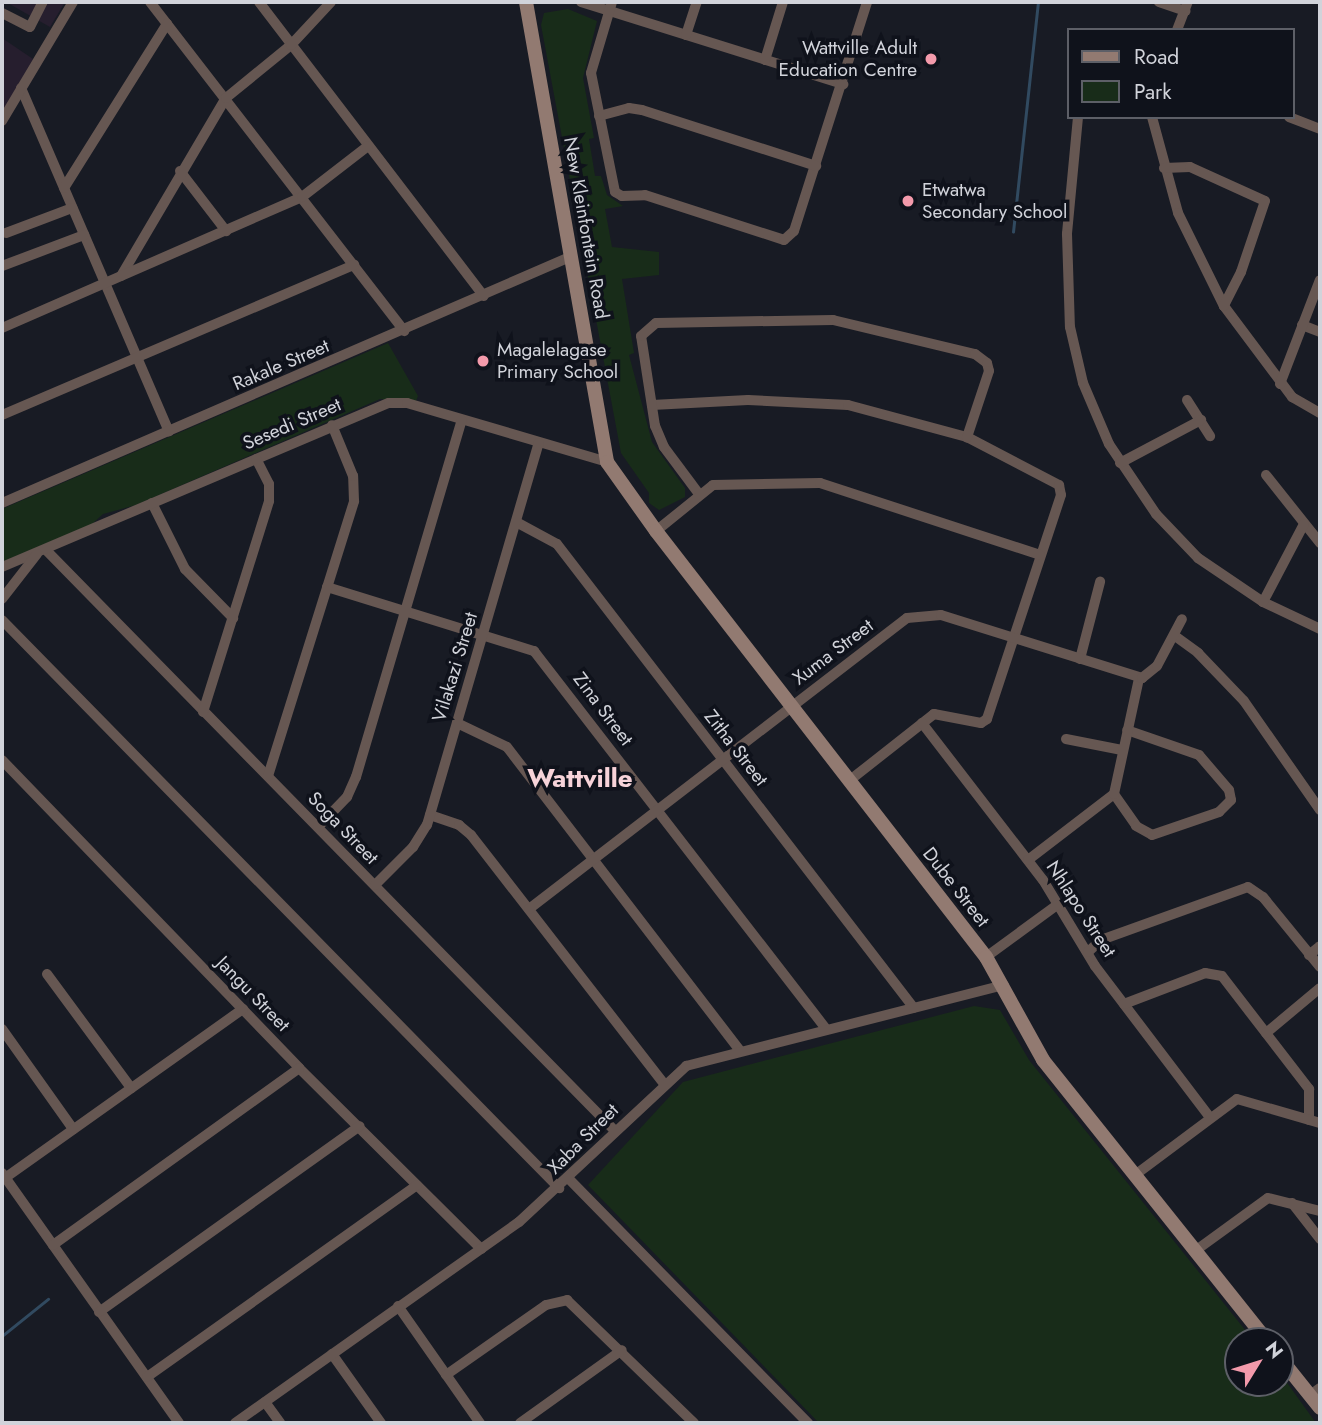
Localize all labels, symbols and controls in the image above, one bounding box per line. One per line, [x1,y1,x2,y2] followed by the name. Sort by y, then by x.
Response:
[1066,28,1294,119] legend
[779,37,917,81] place label: Wattville Adult Education Centre
[1134,42,1179,72] text: Road
[923,51,939,67] marker: Wattville Adult Education Centre
[1134,77,1171,107] text: Park
[559,135,613,321] street label: New Kleinfontein Road
[922,179,1067,223] place label: Etwatwa Secondary School
[900,193,916,209] marker: Etwatwa Secondary School
[229,334,333,396] street label: Rakale Street
[497,339,618,383] place label: Magalelagase Primary School
[475,353,491,369] marker: Magalelagase Primary School
[239,393,345,455] street label: Sesedi Street
[428,610,482,724] street label: Vilakazi Street
[788,614,878,690] street label: Xuma Street
[568,668,638,750] street label: Zina Street
[699,706,773,790] street label: Zitha Street
[527,763,633,795] district label: Wattville
[303,787,383,869] street label: Soga Street
[918,843,994,931] street label: Dube Street
[1041,856,1121,962] street label: Nhlapo Street
[212,952,294,1036] street label: Jangu Street
[543,1099,623,1179] street label: Xaba Street
[1224,1327,1294,1397] north arrow
[1259,1336,1290,1364] text: N

